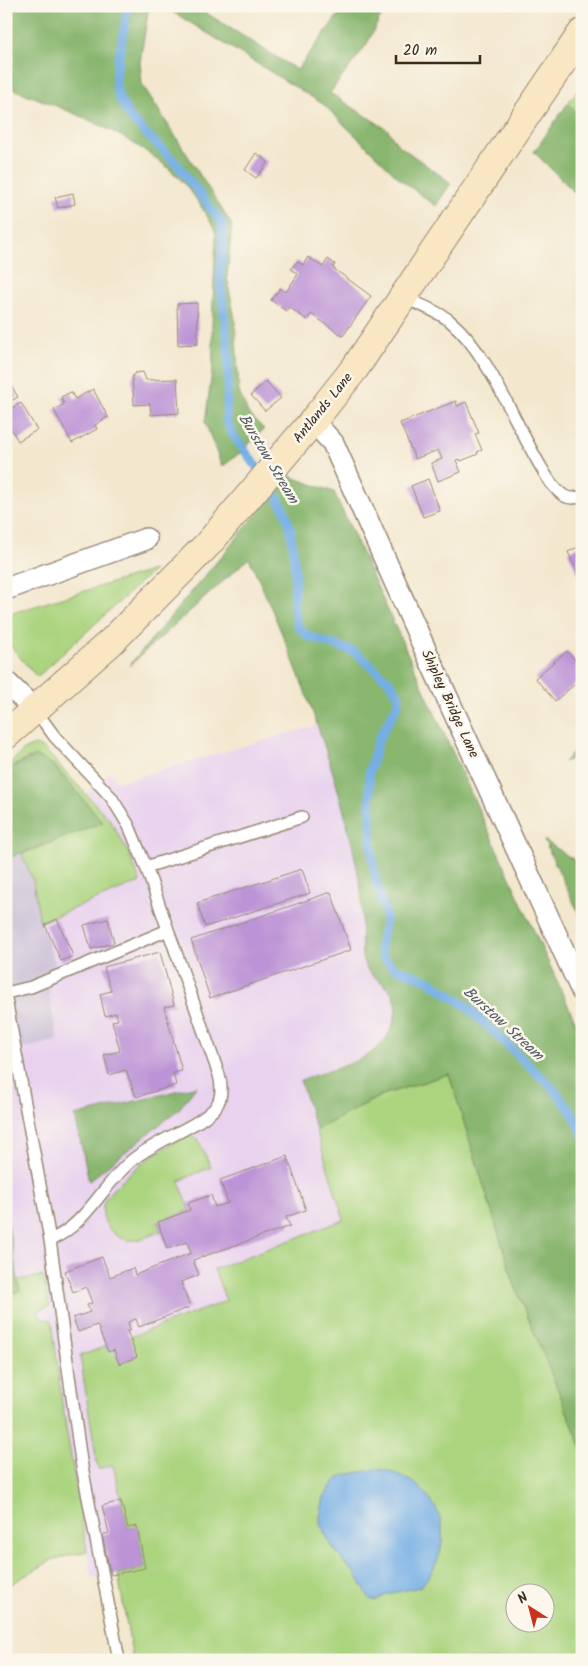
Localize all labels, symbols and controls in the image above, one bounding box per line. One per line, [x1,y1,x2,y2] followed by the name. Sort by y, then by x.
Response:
[396,32,479,64] scale bar
[403,39,437,63] text: 20 m
[288,367,359,448] street label: Antlands Lane
[232,409,305,510] water label: Burstow Stream
[415,646,485,762] street label: Shipley Bridge Lane
[457,981,549,1068] water label: Burstow Stream
[506,1584,556,1634] north arrow
[513,1587,533,1610] text: N

